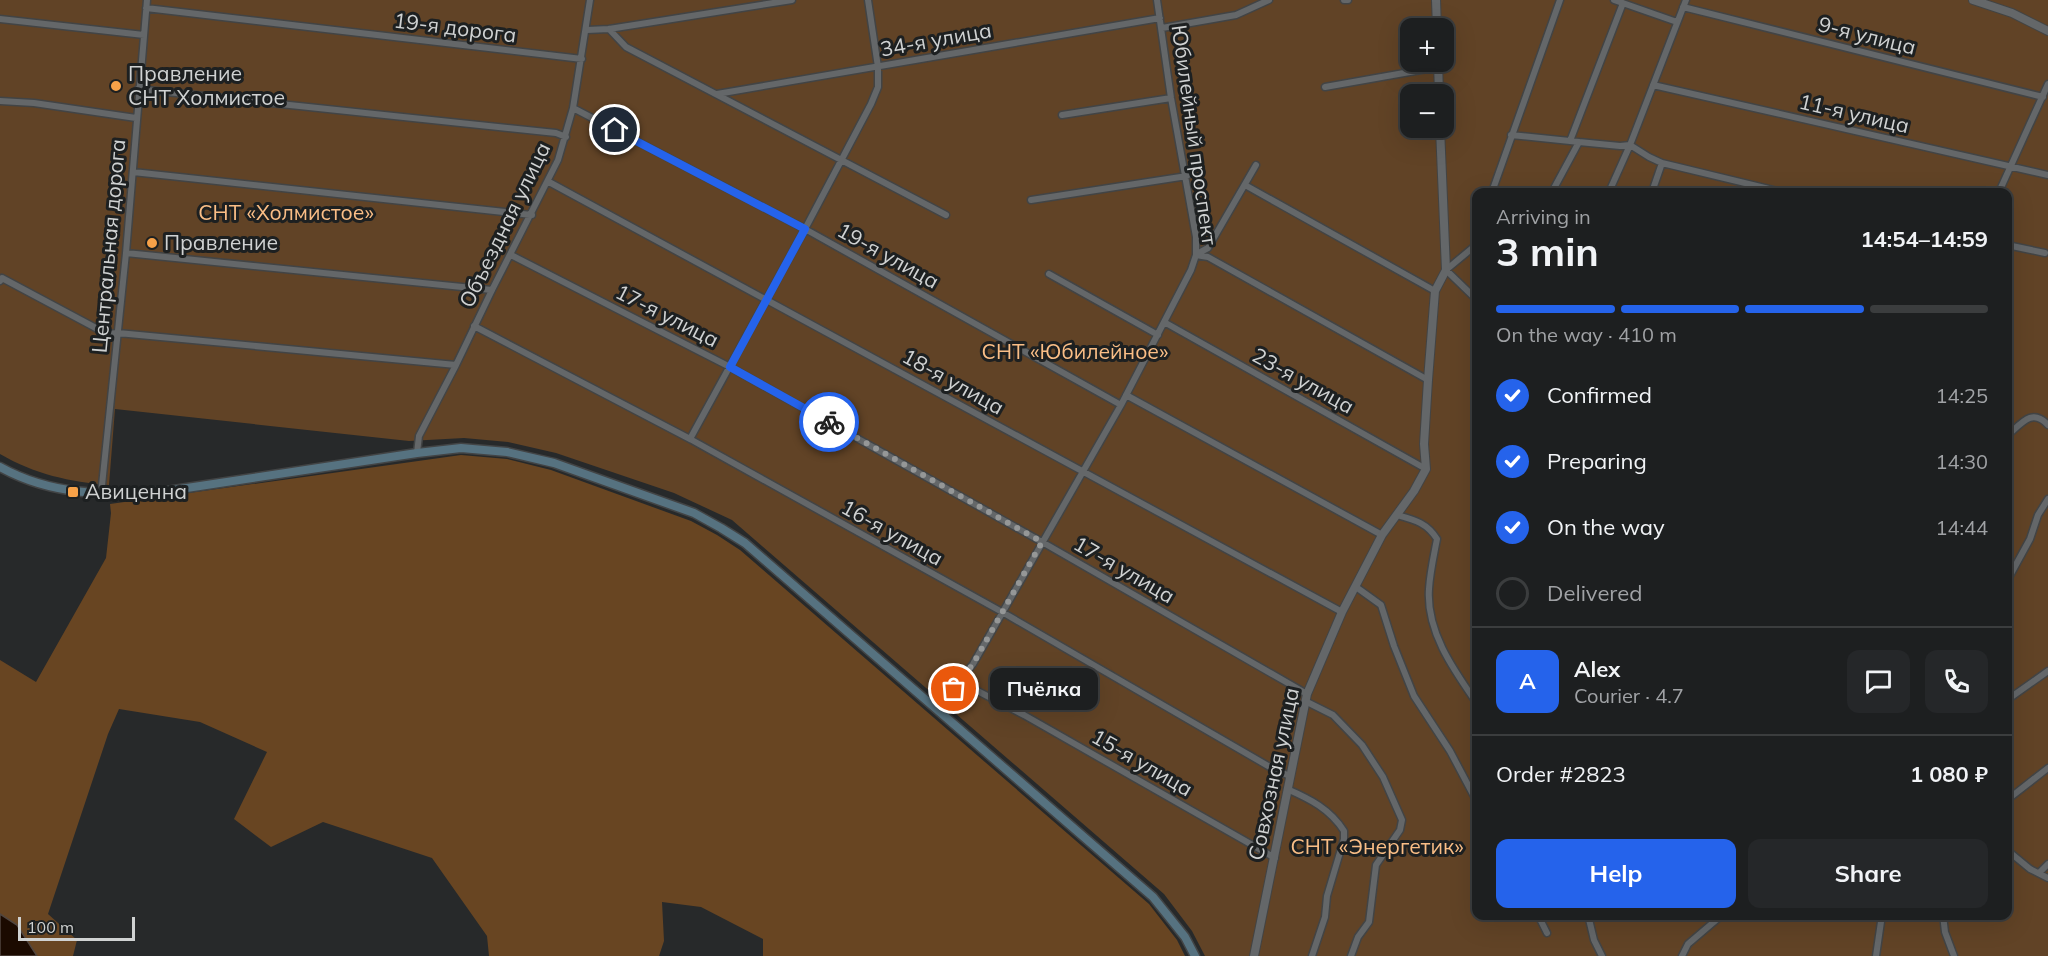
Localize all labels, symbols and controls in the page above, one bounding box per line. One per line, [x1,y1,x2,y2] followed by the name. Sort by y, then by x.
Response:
[392,7,518,47] street label: 19-я дорога
[1816,10,1919,60] street label: 9-я улица
[878,16,993,62] street label: 34-я улица
[1400,18,1454,138] map controls
[1400,18,1454,72] button: +
[1167,23,1223,247] street label: Юбилейный проспект
[128,60,285,110] place label: Правление СНТ Холмистое
[109,79,123,93] marker: Правление СНТ Холмистое
[1400,84,1454,138] button: −
[1797,88,1912,138] street label: 11-я улица
[589,104,640,155] pin
[598,113,631,146] icon: home
[86,138,130,354] street label: Центральная дорога
[453,138,555,311] street label: Объездная улица
[198,199,374,225] park label: СНТ «Холмистое»
[1496,204,1591,229] text: Arriving in
[833,217,944,294] street label: 19-я улица
[1860,225,1988,253] text: 14:54–14:59
[1496,227,1599,276] text: 3 min
[164,229,278,255] place label: Правление
[145,236,159,250] marker: Правление
[611,278,723,352] street label: 17-я улица
[1496,322,1677,347] text: On the way · 410 m
[982,338,1168,364] park label: СНТ «Юбилейное»
[1248,342,1359,419] street label: 23-я улица
[898,343,1009,420] street label: 18-я улица
[1496,379,1529,412] icon: check
[1547,381,1652,409] text: Confirmed
[1935,383,1988,408] text: 14:25
[799,392,859,452] courier
[813,406,846,439] icon: bike
[1496,445,1529,478] icon: check
[1547,447,1647,475] text: Preparing
[1935,449,1988,474] text: 14:30
[85,478,187,504] place label: Авиценна
[66,485,80,499] marker: Авиценна
[837,494,948,571] street label: 16-я улица
[1496,511,1529,544] icon: check
[1547,513,1665,541] text: On the way
[1935,515,1988,540] text: 14:44
[1069,530,1180,608] street label: 17-я улица
[1547,579,1642,607] text: Delivered
[1847,650,1910,713] button: chat
[1925,650,1988,713] button: phone
[1574,655,1620,683] text: Alex
[928,663,979,714] pin
[1519,667,1536,695] text: A
[990,668,1098,710] callout: Пчёлка
[937,672,970,705] icon: bag
[1007,676,1081,701] text: Пчёлка
[1574,683,1684,708] text: Courier · 4.7
[1242,685,1304,862] street label: Совхозная улица
[1087,723,1198,801] street label: 15-я улица
[1496,760,1626,788] text: Order #2823
[1910,760,1988,788] text: 1 080 ₽
[1290,833,1464,859] park label: СНТ «Энергетик»
[1496,839,1736,908] button: Help
[1748,839,1988,908] button: Share
[18,914,135,942] scale bar
[27,917,74,937] text: 100 m

